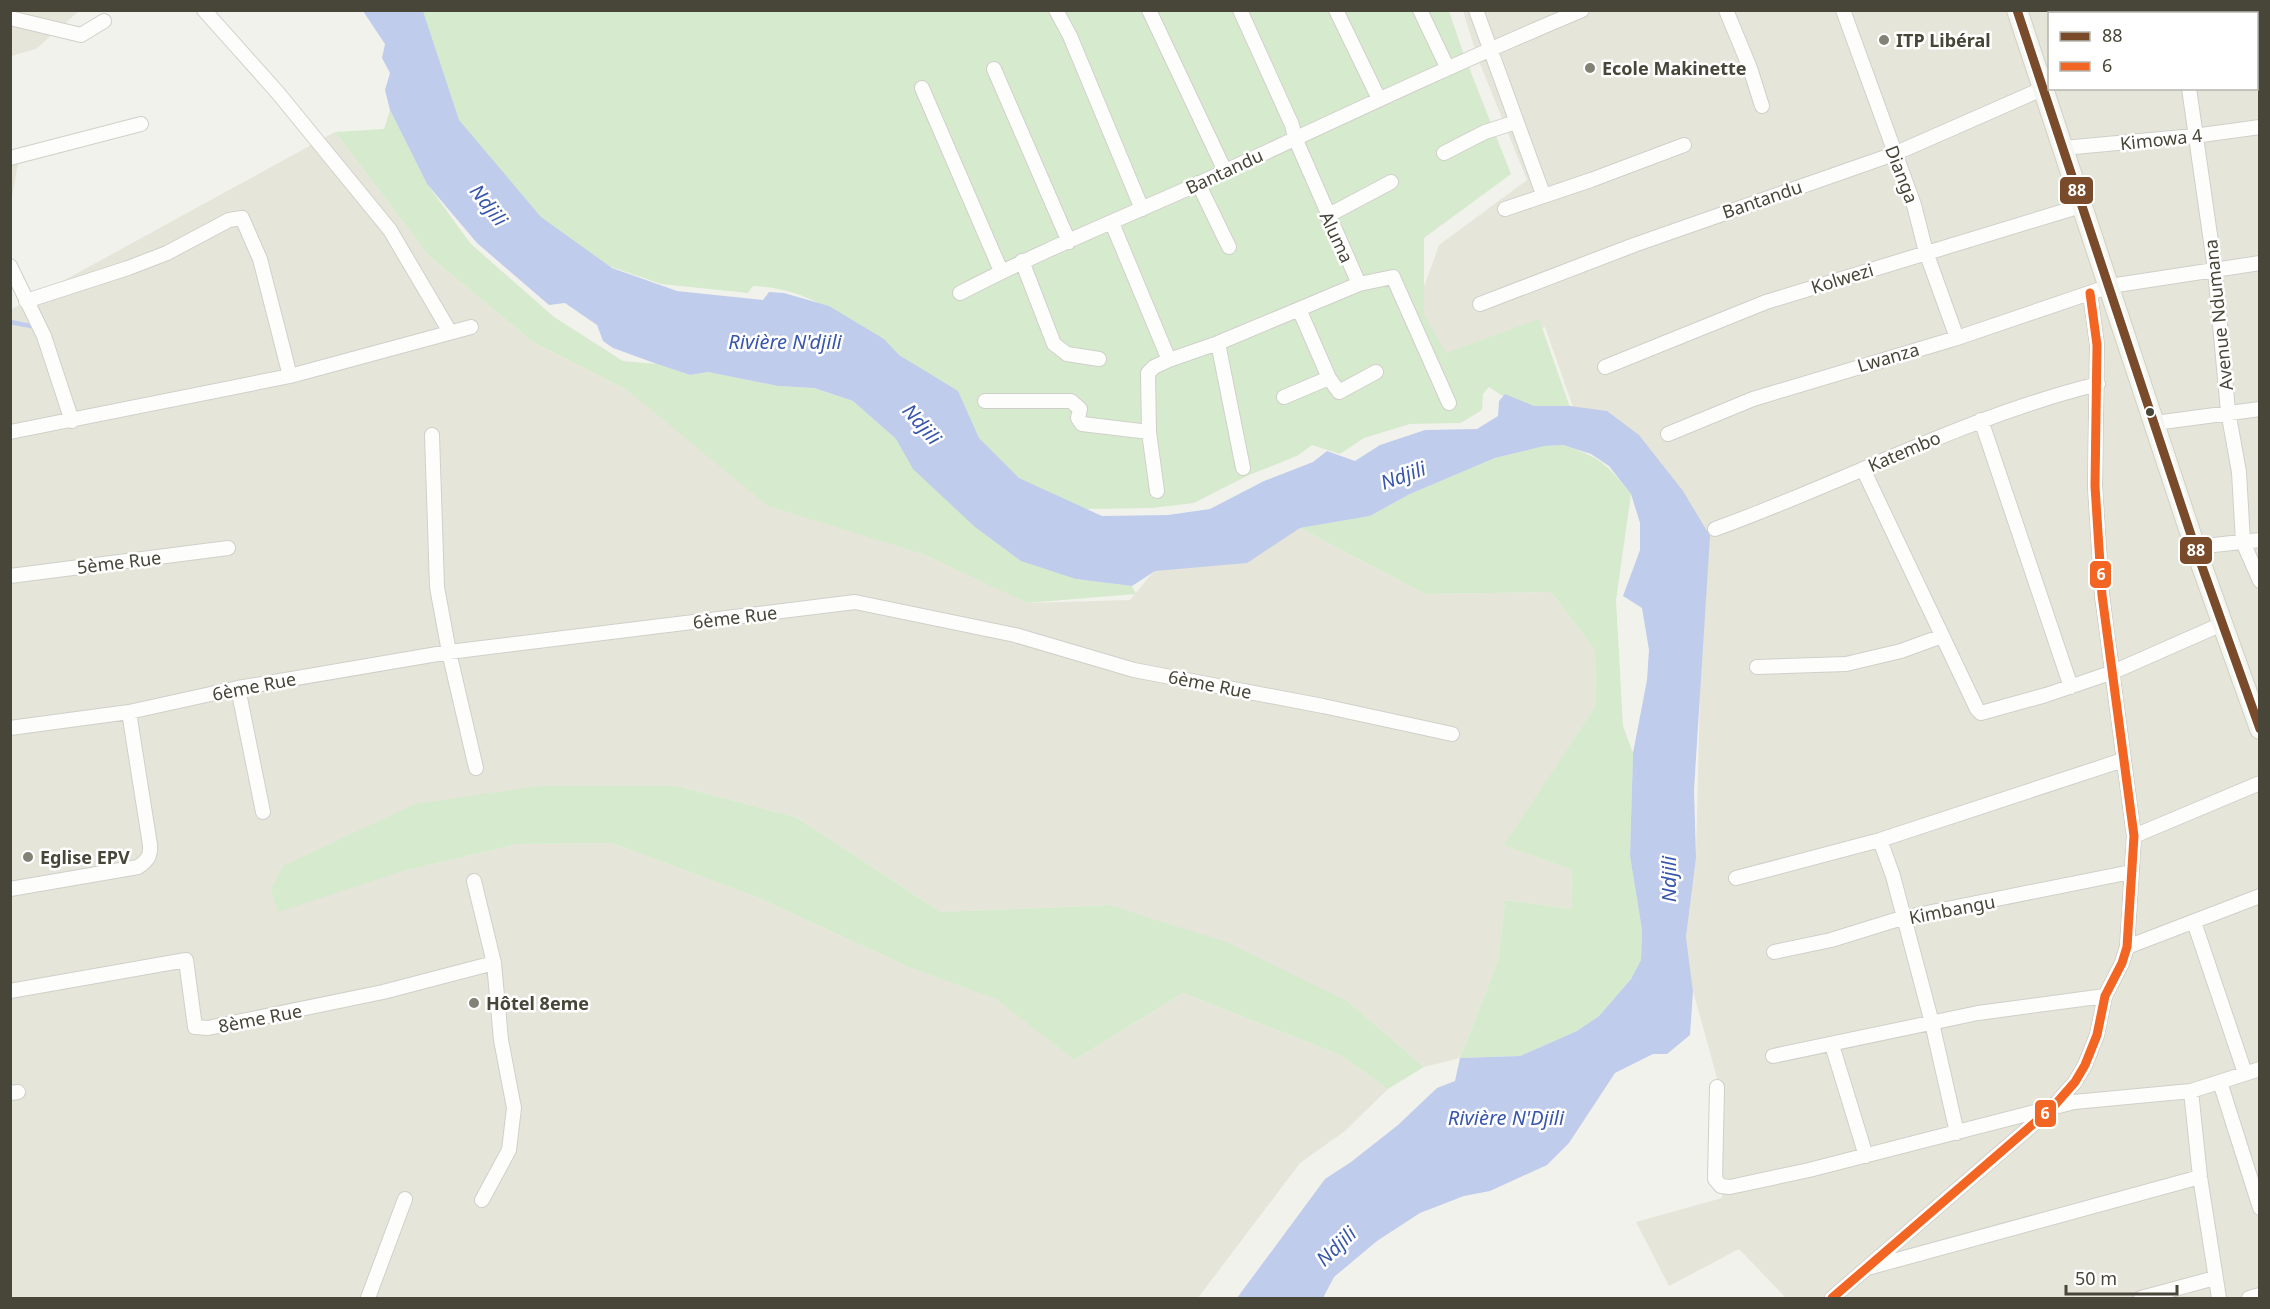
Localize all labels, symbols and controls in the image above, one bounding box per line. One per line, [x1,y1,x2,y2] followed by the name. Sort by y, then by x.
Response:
[2048,12,2258,90] legend
[2102,23,2123,47] text: 88
[1896,28,1991,52] place label: ITP Libéral
[1877,33,1891,47] marker: ITP Libéral
[2102,53,2112,77] text: 6
[1602,56,1747,80] place label: Ecole Makinette
[1583,61,1597,75] marker: Ecole Makinette
[2119,123,2203,155] street label: Kimowa 4
[1880,142,1924,206] street label: Dianga
[1181,143,1267,199] street label: Bantandu
[1719,174,1805,224] street label: Bantandu
[2059,176,2094,205] line badge: 88
[464,178,514,232] water label: Ndjili
[2068,179,2086,201] text: 88
[1315,207,1359,267] street label: Aluma
[2198,238,2238,392] street label: Avenue Ndumana
[1808,257,1876,299] street label: Kolwezi
[728,328,843,355] water label: Rivière N'djili
[1854,337,1922,377] street label: Lwanza
[897,398,948,451] water label: Ndjili
[2144,406,2156,418] unlabelled marker
[1864,425,1944,477] street label: Katembo
[1377,454,1430,496] water label: Ndjili
[2179,536,2213,565] line badge: 88
[2187,539,2205,561] text: 88
[76,545,162,579] street label: 5ème Rue
[2089,560,2112,589] line badge: 6
[2096,563,2106,585] text: 6
[692,600,778,634] street label: 6ème Rue
[1166,664,1254,704] street label: 6ème Rue
[210,666,298,706] street label: 6ème Rue
[40,845,130,869] place label: Eglise EPV
[21,850,35,864] marker: Eglise EPV
[1655,855,1682,902] water label: Ndjili
[1907,889,1997,929] street label: Kimbangu
[486,991,589,1015] place label: Hôtel 8eme
[467,996,481,1010] marker: Hôtel 8eme
[216,998,304,1038] street label: 8ème Rue
[2034,1099,2057,1128] line badge: 6
[2040,1102,2050,1124] text: 6
[1448,1104,1565,1131] water label: Rivière N'Djili
[1310,1220,1363,1272] water label: Ndjili
[2066,1258,2177,1296] scale bar
[2075,1266,2117,1290] text: 50 m

